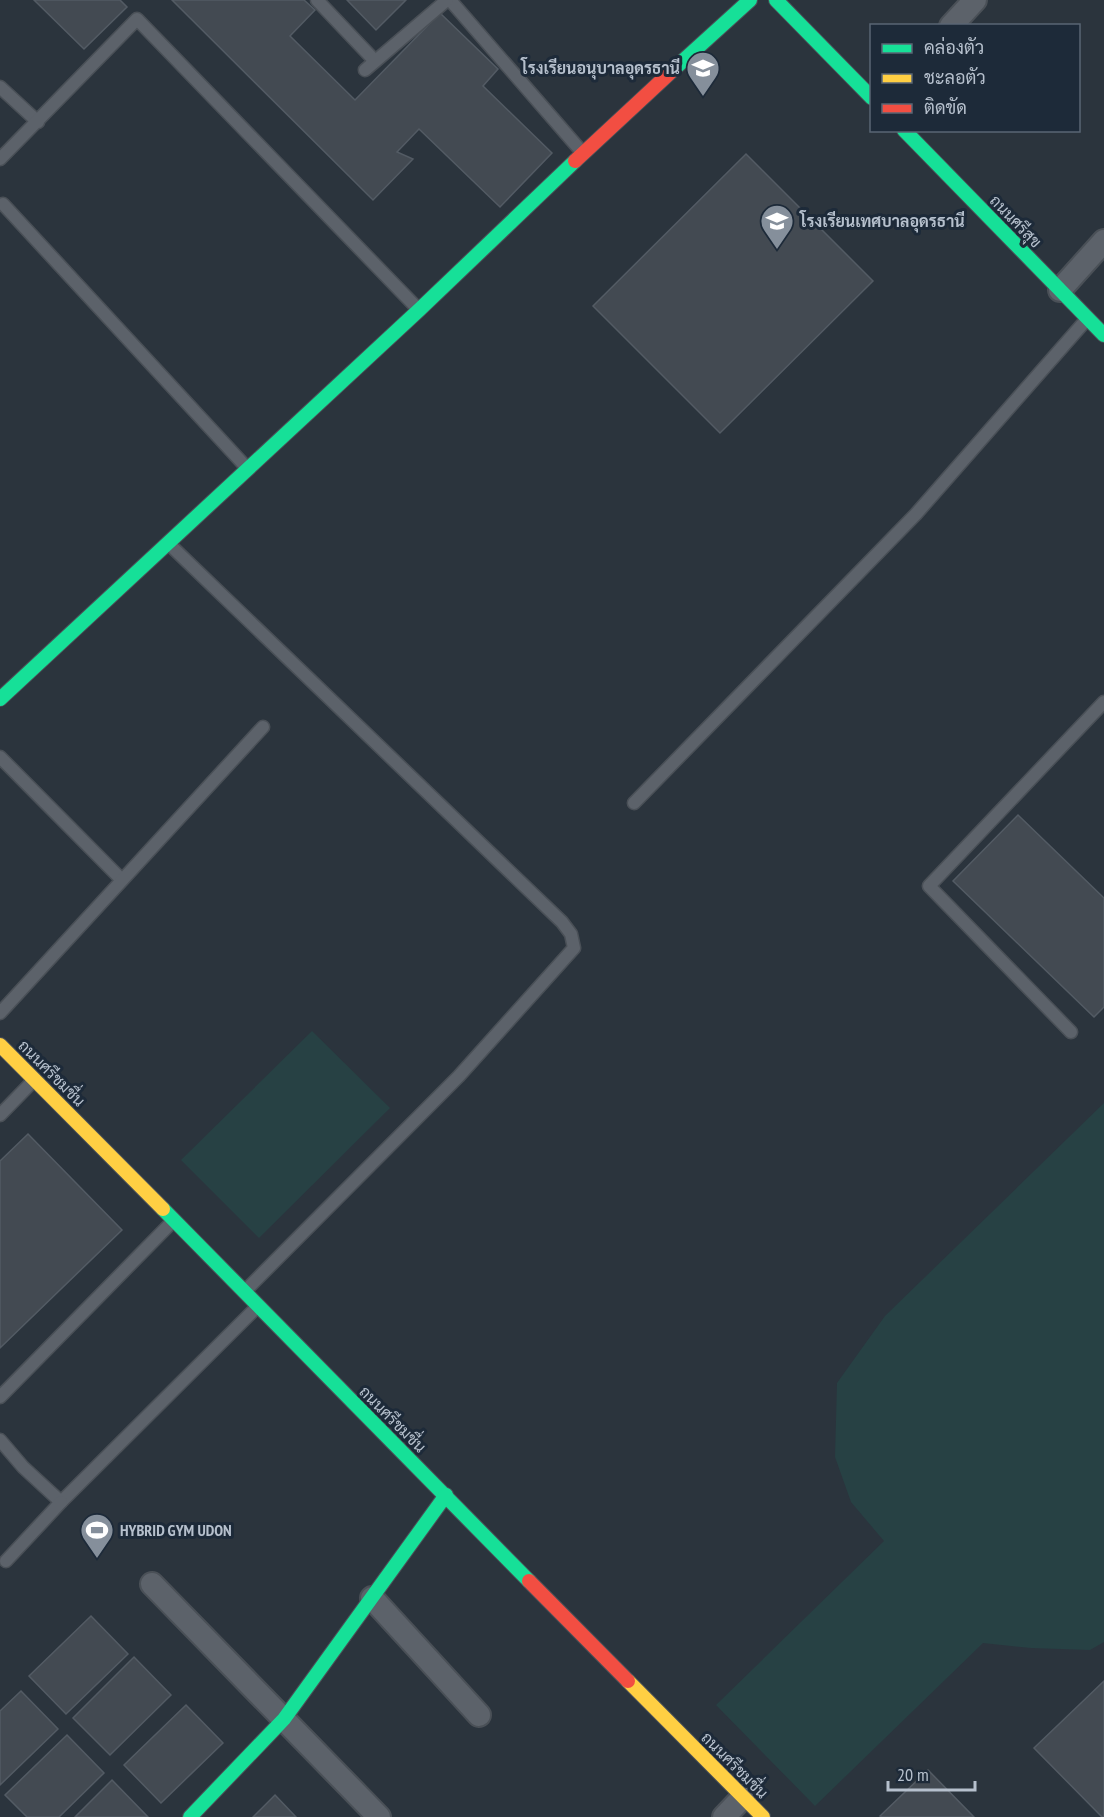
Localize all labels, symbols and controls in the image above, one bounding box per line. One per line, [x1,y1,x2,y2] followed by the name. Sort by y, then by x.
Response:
[870,24,1080,132] legend
[924,36,984,59] text: คล่องตัว
[685,50,721,97] school or university icon: โรงเรียนอนุบาลอุดรธานี
[520,57,680,80] place label: โรงเรียนอนุบาลอุดรธานี
[924,66,986,89] text: ชะลอตัว
[924,96,967,119] text: ติดขัด
[984,190,1047,253] street label: ถนนศรีสุข
[759,203,795,250] school or university icon: โรงเรียนเทศบาลอุดรธานี
[799,210,965,233] place label: โรงเรียนเทศบาลอุดรธานี
[14,1033,92,1111] street label: ถนนศรีชมชื่น
[355,1379,433,1457] street label: ถนนศรีชมชื่น
[79,1512,115,1559] sports icon: HYBRID GYM UDON
[120,1520,232,1540] place label: HYBRID GYM UDON
[697,1725,775,1803] street label: ถนนศรีชมชื่น
[888,1754,975,1792] scale bar
[897,1763,929,1786] text: 20 m

